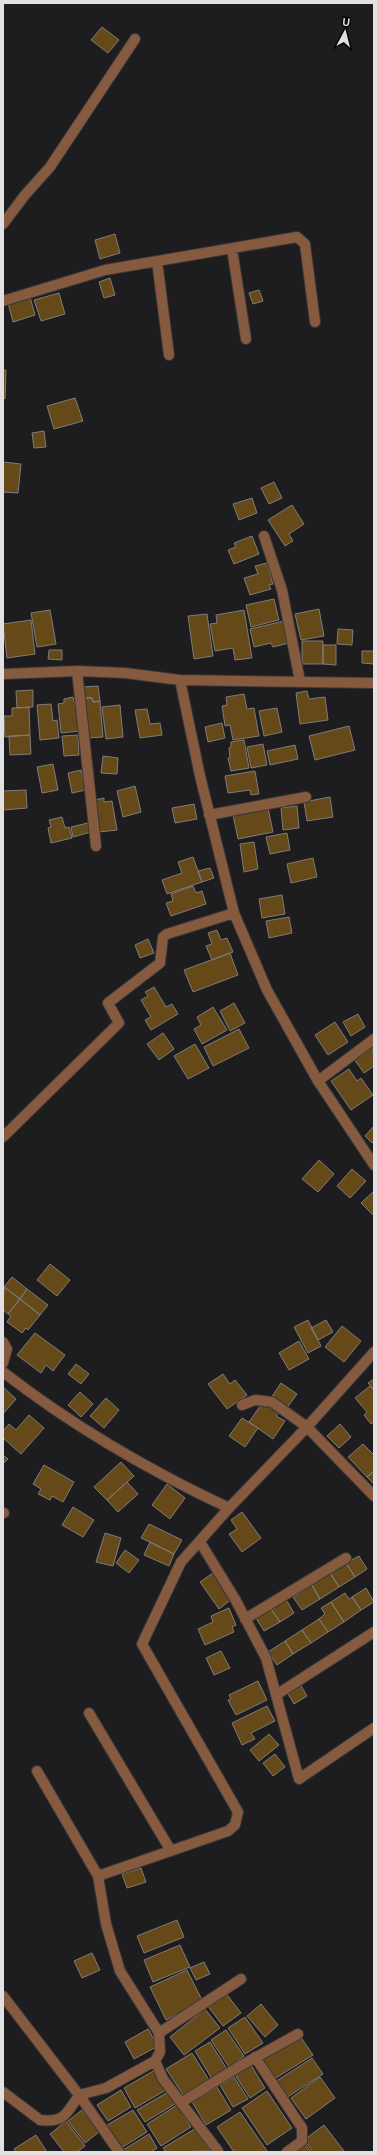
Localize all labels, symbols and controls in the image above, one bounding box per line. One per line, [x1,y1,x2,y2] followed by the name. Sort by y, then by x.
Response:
[325,12,365,52] north arrow
[342,15,351,29] text: U

